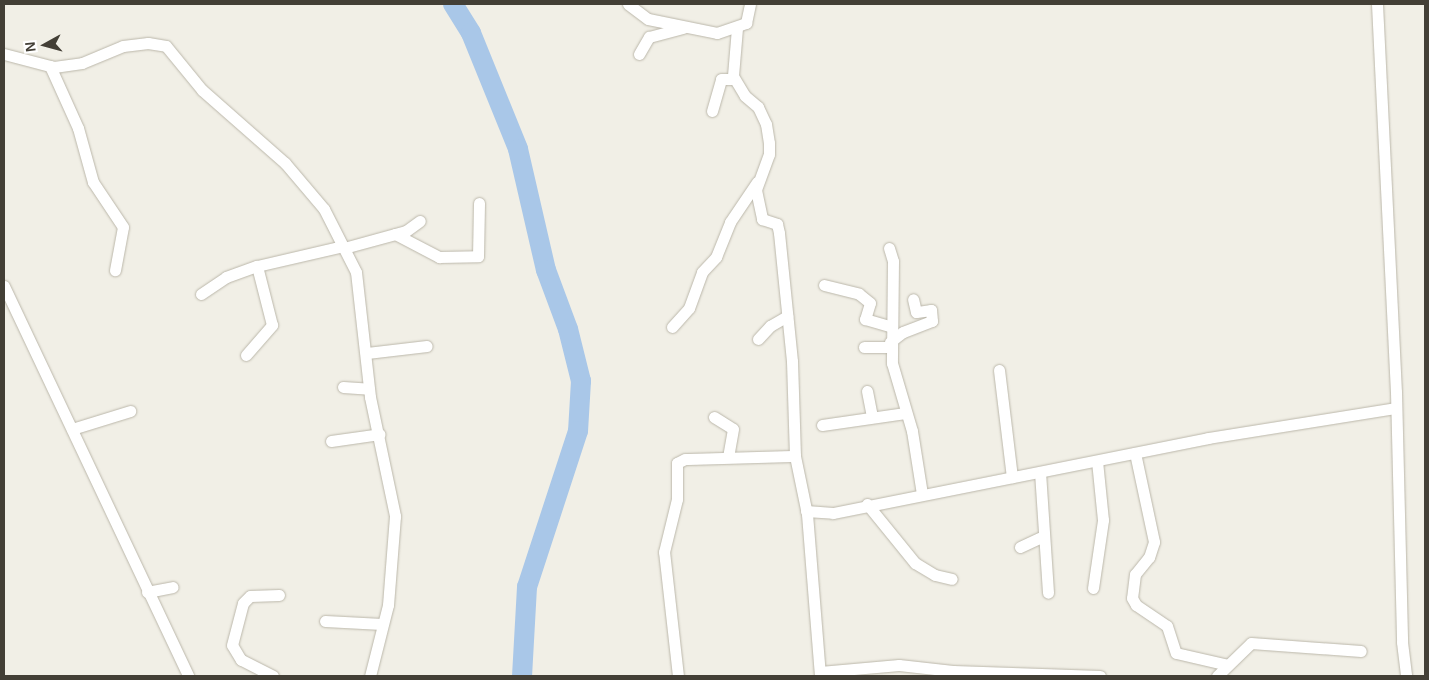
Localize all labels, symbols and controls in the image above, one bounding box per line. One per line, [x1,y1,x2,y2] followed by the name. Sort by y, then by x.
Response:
[20,20,70,70] north arrow
[22,41,39,53] text: N

